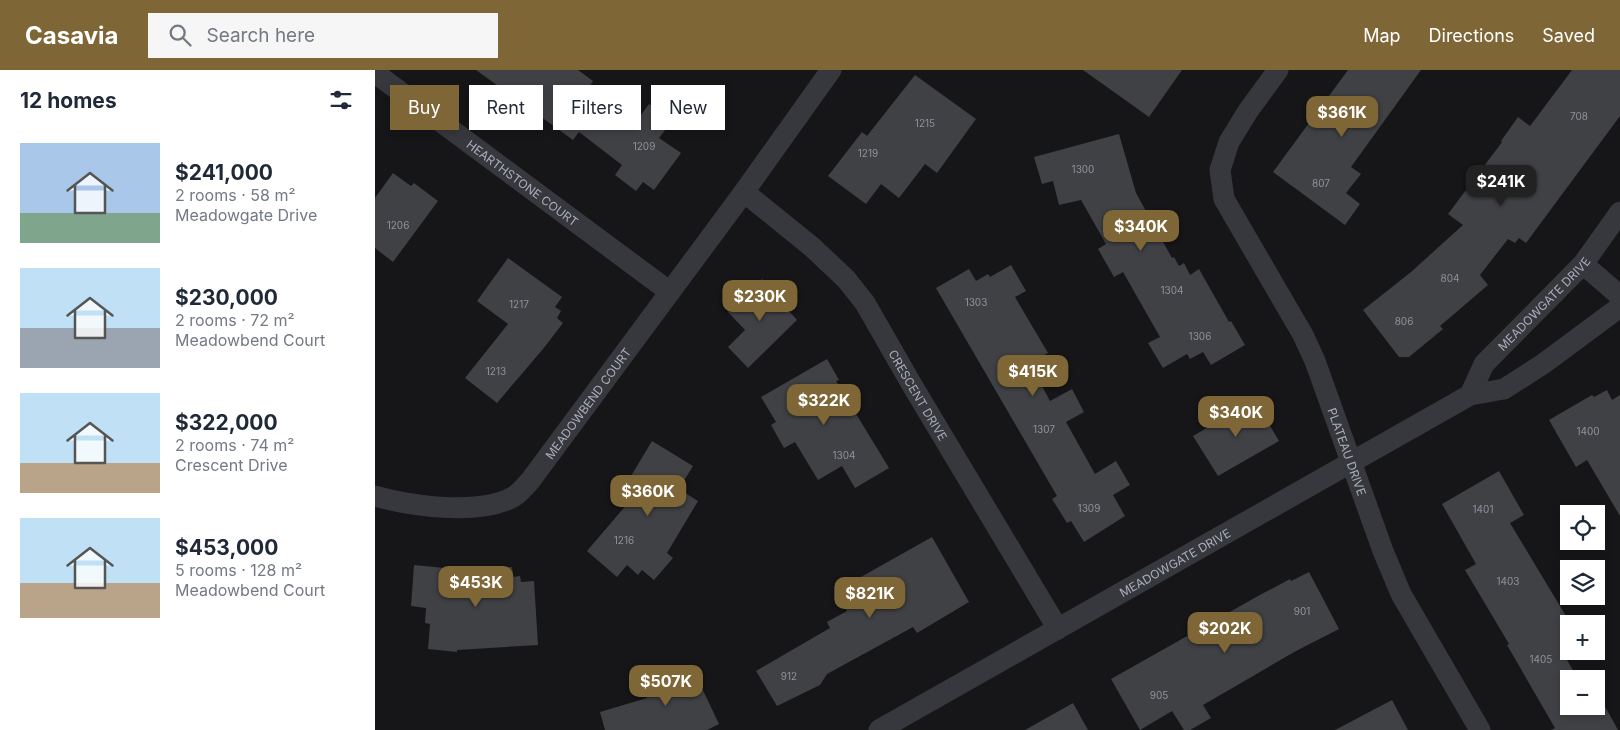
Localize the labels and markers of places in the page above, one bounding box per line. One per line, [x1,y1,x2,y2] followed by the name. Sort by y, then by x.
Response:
[1307,96,1377,138] pin: $361K
[1466,164,1536,207] pin: $241K
[1106,210,1176,252] pin: $340K
[725,280,795,322] pin: $230K
[998,354,1068,397] pin: $415K
[789,384,859,426] pin: $322K
[1201,396,1271,438] pin: $340K
[613,474,683,517] pin: $360K
[441,566,511,608] pin: $453K
[835,576,905,619] pin: $821K
[1190,612,1260,654] pin: $202K
[631,664,701,707] pin: $507K

